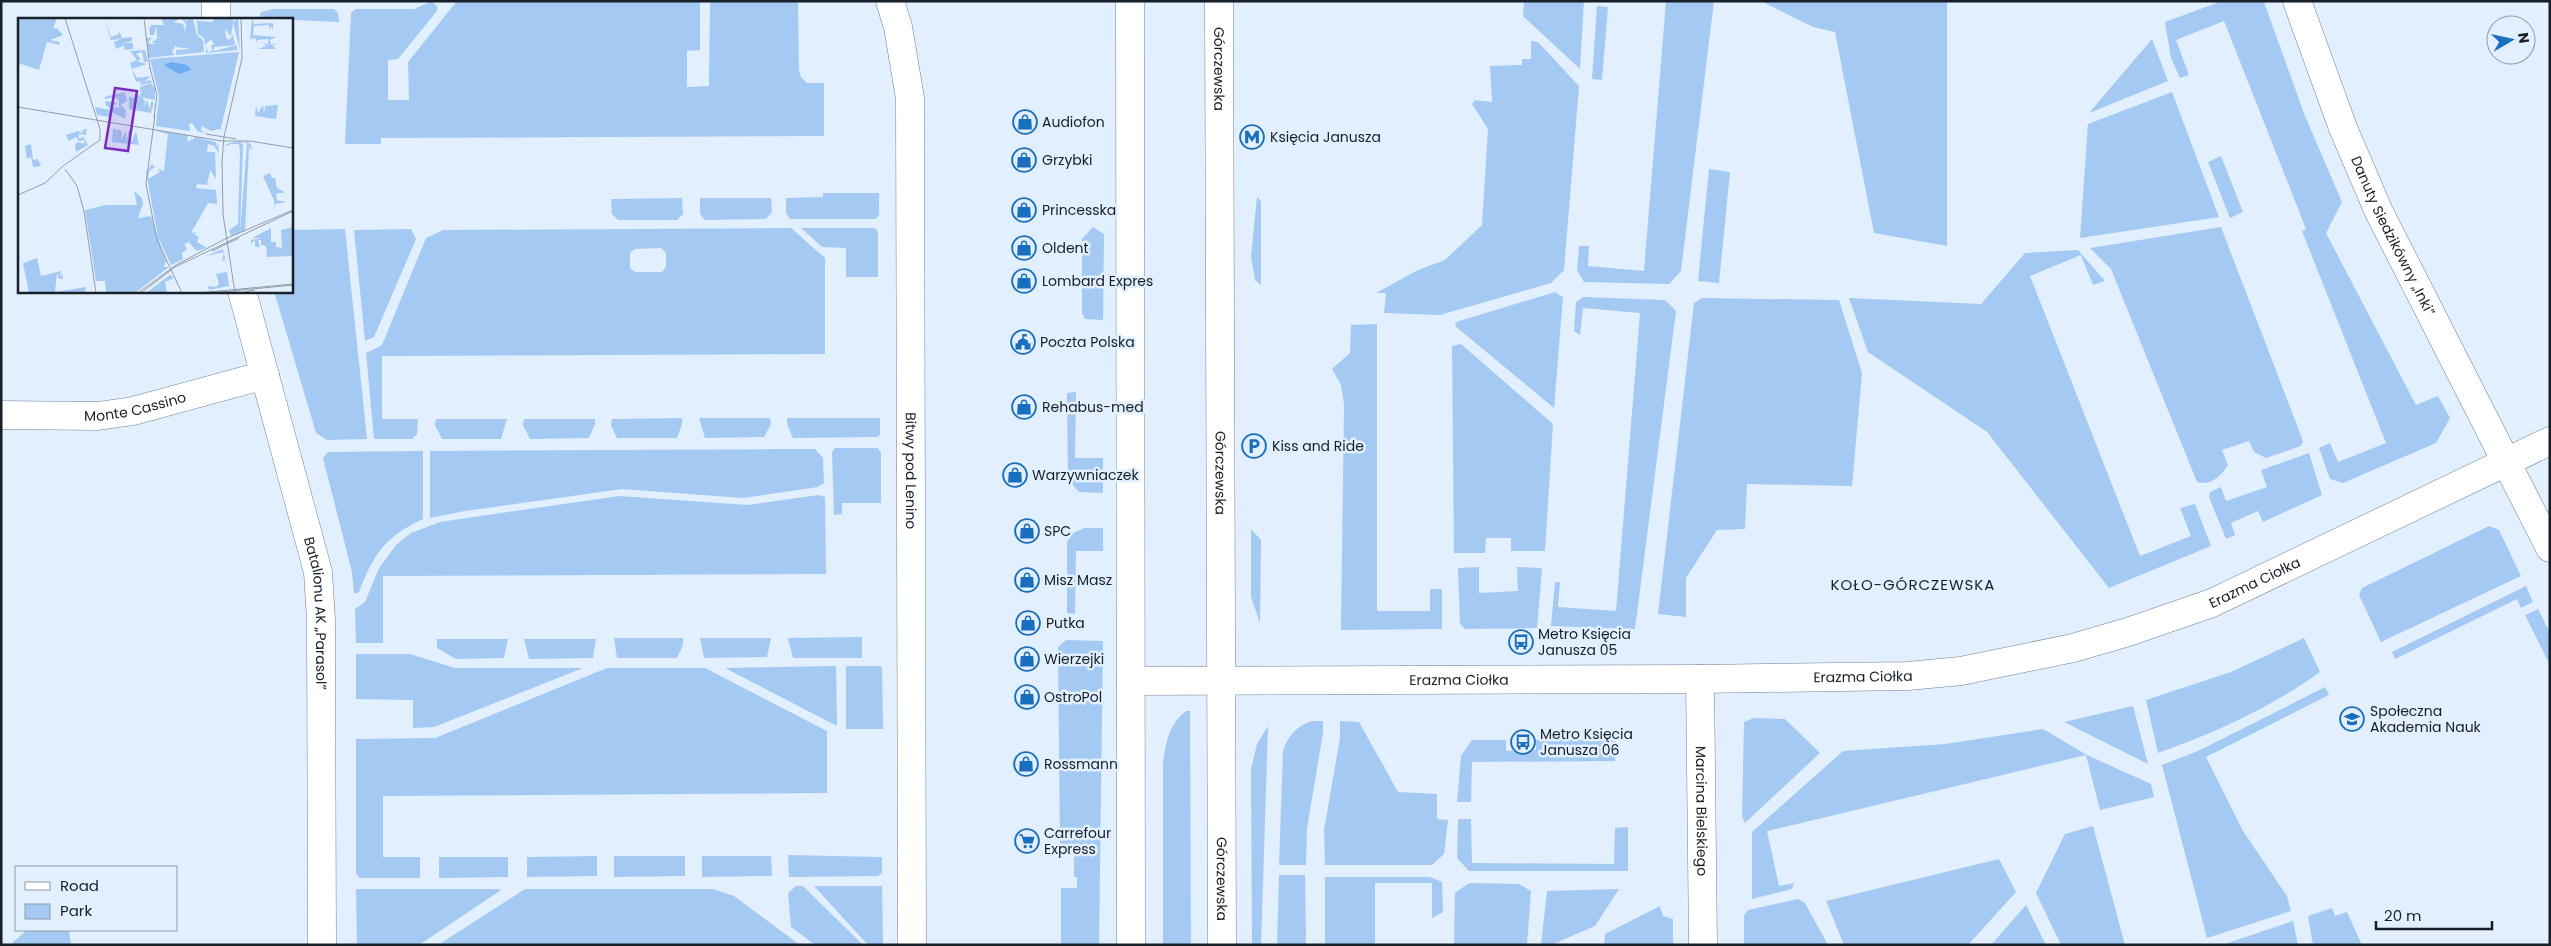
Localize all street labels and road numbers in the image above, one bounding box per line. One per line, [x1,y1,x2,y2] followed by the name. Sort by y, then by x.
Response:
[1209,27,1229,111] street label: Górczewska
[2346,153,2440,319] street label: Danuty Siedzikówny „Inki”
[84,387,188,426] street label: Monte Cassino
[901,412,921,529] street label: Bitwy pod Lenino
[1210,431,1231,515] street label: Górczewska
[299,535,331,690] street label: Batalionu AK „Parasol”
[2206,552,2304,613] street label: Erazma Ciołka
[1813,666,1913,687] street label: Erazma Ciołka
[1409,670,1509,690] street label: Erazma Ciołka
[1691,746,1712,876] street label: Marcina Bielskiego
[1212,837,1232,921] street label: Górczewska

